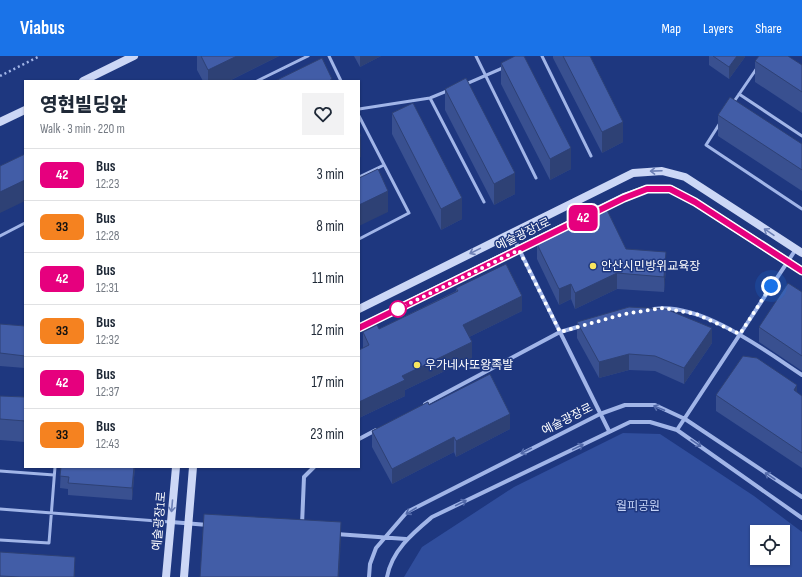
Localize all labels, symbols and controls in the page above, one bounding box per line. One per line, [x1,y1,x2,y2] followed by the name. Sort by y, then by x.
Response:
[20,17,65,40] text: Viabus
[661,20,681,37] text: Map
[703,20,733,37] text: Layers
[755,20,782,37] text: Share
[302,93,344,135] button: heart
[40,94,127,117] text: 영현빌딩앞
[40,121,125,137] text: Walk · 3 min · 220 m
[96,157,115,176] text: Bus
[316,165,344,184] text: 3 min
[56,166,68,183] text: 42
[650,168,663,175] one-way arrow
[96,176,119,192] text: 12:23
[565,205,601,231] line badge: 42
[96,209,115,228] text: Bus
[577,209,589,226] text: 42
[493,215,553,254] street label: 예술광장1로
[316,217,344,236] text: 8 min
[56,218,68,235] text: 33
[763,227,775,235] one-way arrow
[96,228,120,244] text: 12:28
[469,248,481,256] one-way arrow
[601,259,700,274] place label: 안산시민방위교육장
[96,261,115,280] text: Bus
[588,261,598,271] marker: 안산시민방위교육장
[312,269,344,288] text: 11 min
[56,270,68,287] text: 42
[761,276,781,296] your location
[96,280,119,296] text: 12:31
[389,300,407,318] unlabelled marker
[96,313,115,332] text: Bus
[311,321,344,340] text: 12 min
[56,322,68,339] text: 33
[96,332,119,348] text: 12:32
[425,358,513,373] place label: 우가네사또왕족발
[412,360,422,370] marker: 우가네사또왕족발
[96,365,115,384] text: Bus
[312,373,344,392] text: 17 min
[56,374,68,391] text: 42
[96,384,119,400] text: 12:37
[539,400,595,439] street label: 예술광장로
[654,403,666,411] one-way arrow
[96,417,115,436] text: Bus
[310,425,344,444] text: 23 min
[56,426,68,443] text: 33
[96,436,119,452] text: 12:43
[691,439,702,447] one-way arrow
[571,443,583,450] one-way arrow
[521,448,533,456] one-way arrow
[764,472,775,480] one-way arrow
[149,491,170,551] street label: 예술광장1로
[169,499,176,512] one-way arrow
[454,499,466,506] one-way arrow
[616,499,660,514] park label: 월피공원
[405,508,417,516] one-way arrow
[750,525,790,565] map controls
[750,525,790,565] button: locate

